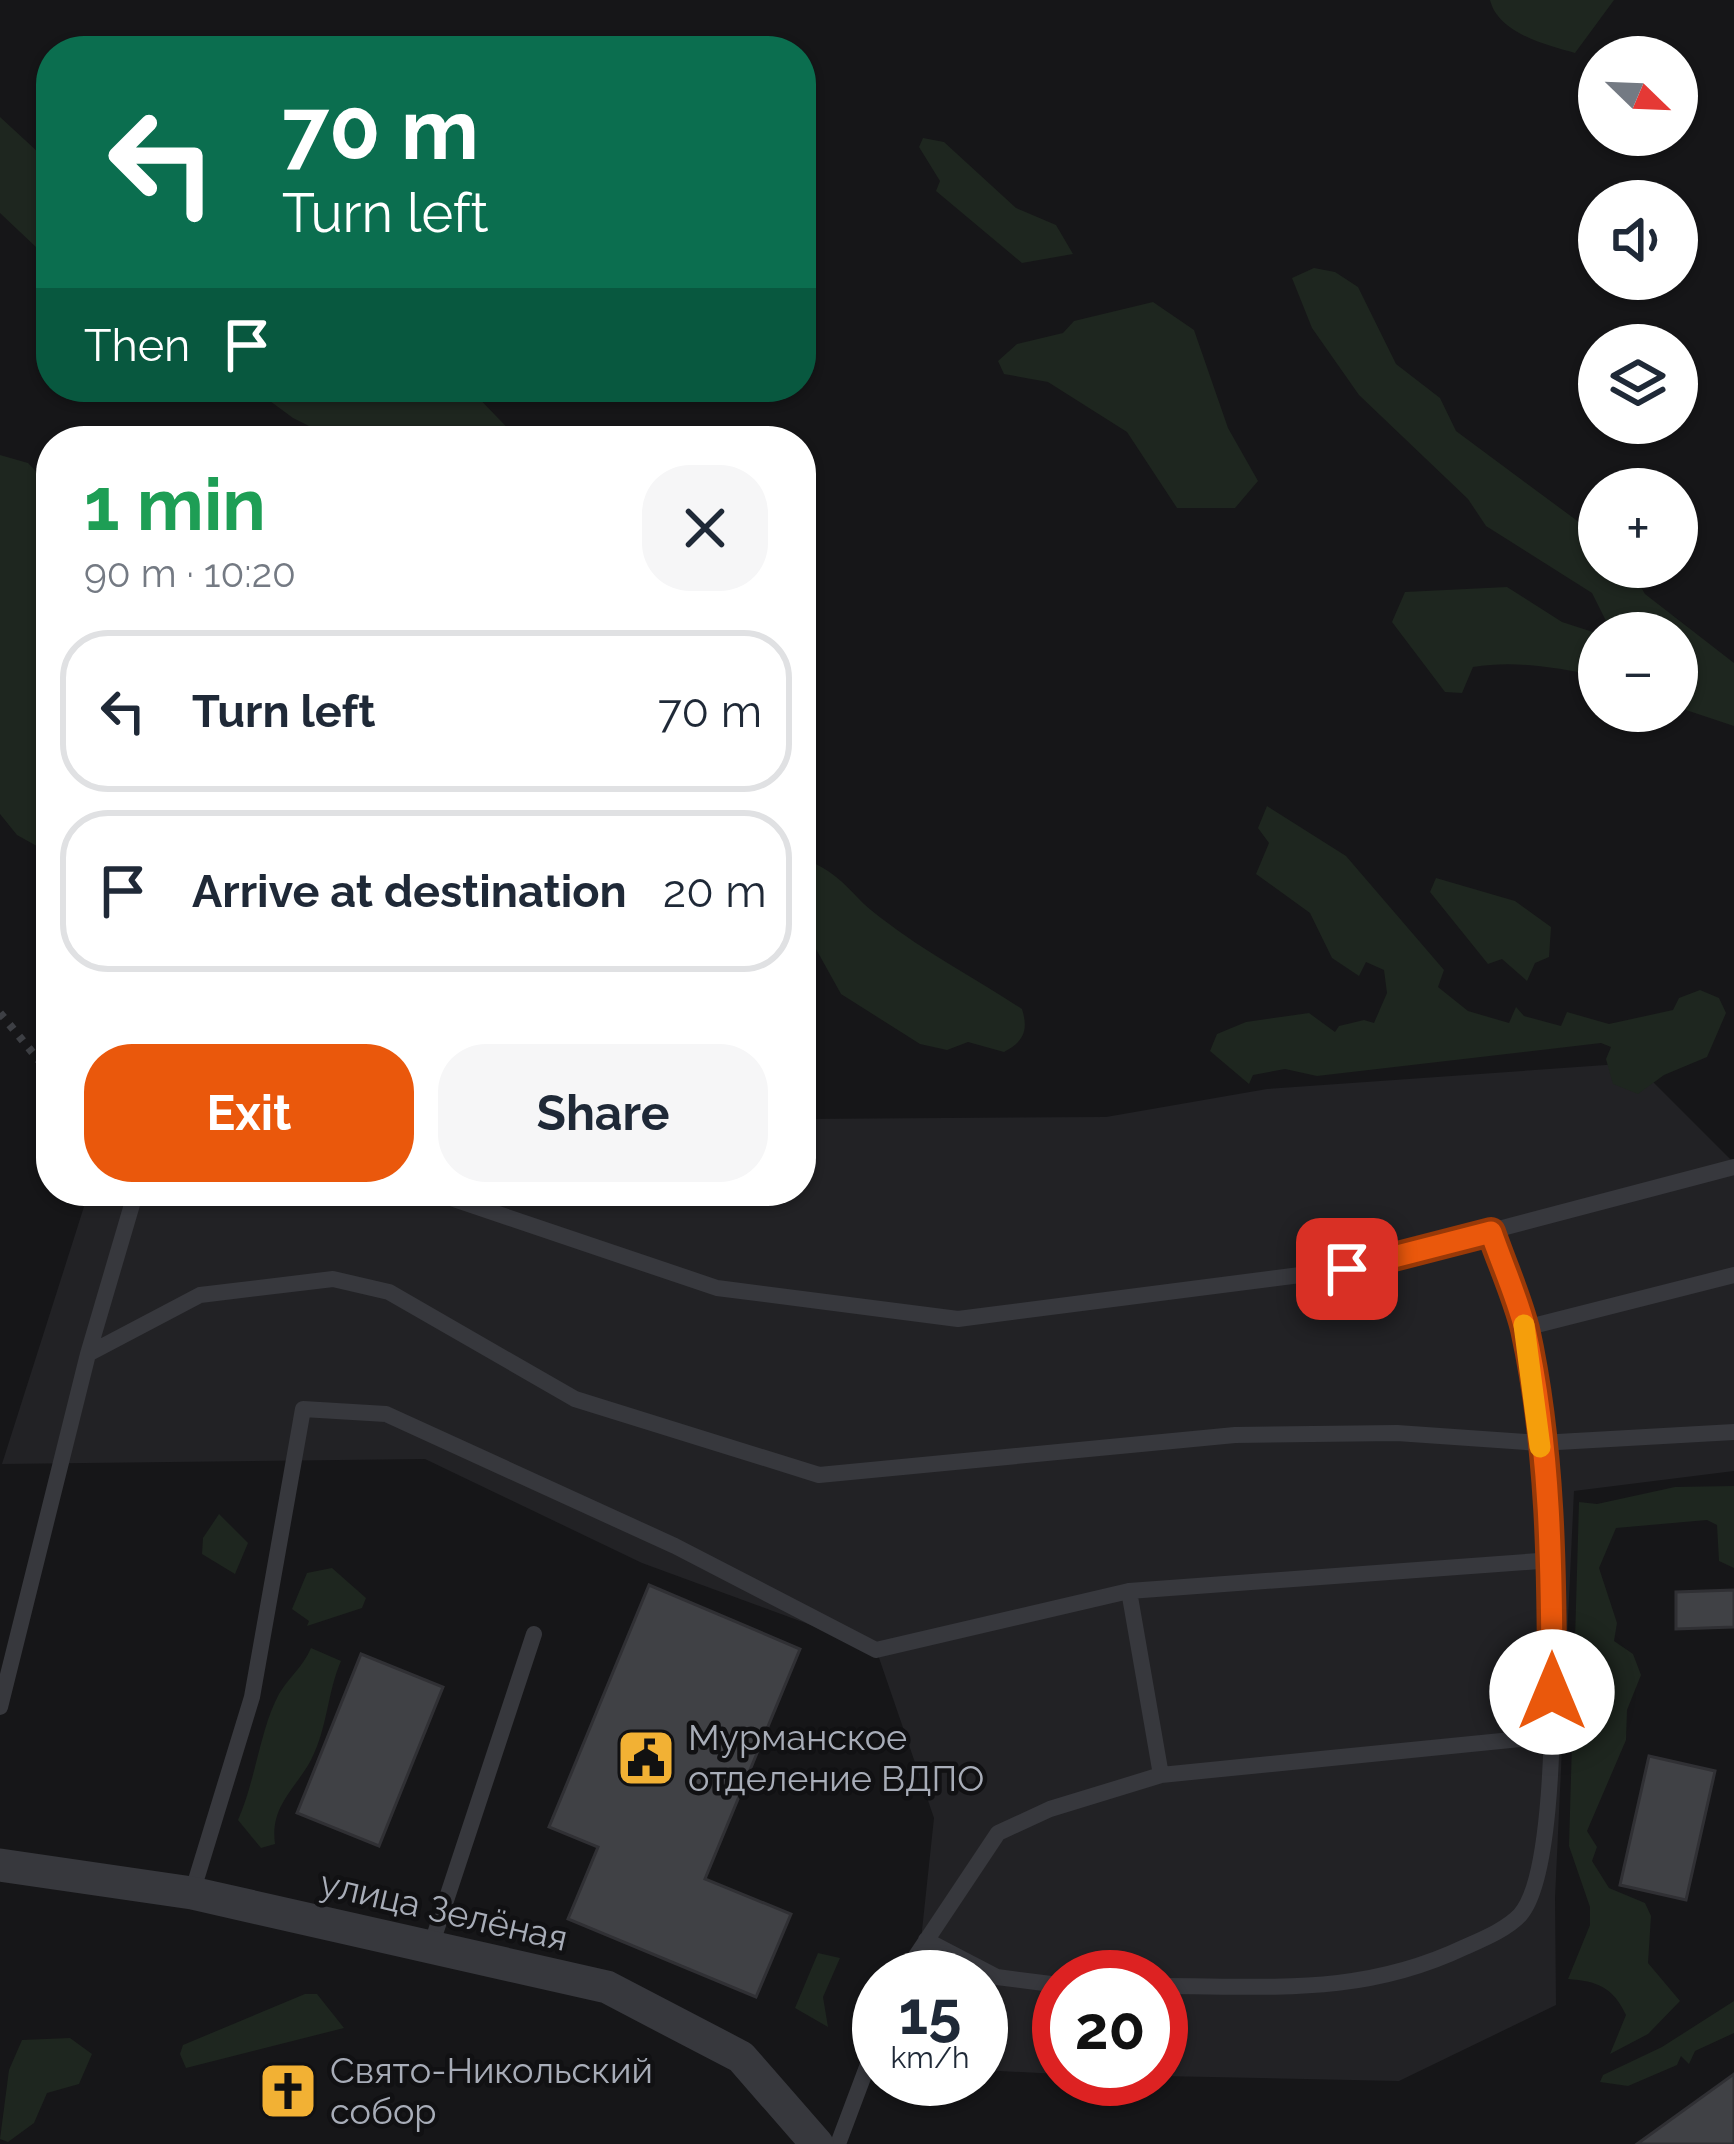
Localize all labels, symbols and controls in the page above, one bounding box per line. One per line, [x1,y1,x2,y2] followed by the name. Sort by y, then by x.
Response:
[1578,36,1698,156] north arrow
[1578,36,1698,732] map controls
[282,80,479,179] text: 70 m
[84,84,240,240] icon: left
[1578,180,1698,300] button: sound
[282,181,489,245] text: Turn left
[214,312,280,378] icon: arrive
[84,319,190,372] text: Then
[1578,324,1698,444] button: layers
[84,462,266,547] text: 1 min
[642,465,768,591] button: close
[1578,468,1698,588] button: +
[84,550,296,596] text: 90 m · 10:20
[1578,612,1698,732] button: −
[90,678,156,744] icon: left
[192,685,375,738] text: Turn left
[658,685,762,738] text: 70 m
[90,858,156,924] icon: arrive
[192,865,627,918] text: Arrive at destination
[663,865,767,918] text: 20 m
[84,1044,414,1182] button: Exit
[438,1044,768,1182] button: Share
[1296,1218,1398,1320] pin
[1314,1236,1380,1302] icon: arrive
[1489,1629,1615,1755] position arrow
[688,1716,984,1799] place label: Мурманское отделение ВДПО
[615,1727,677,1789] public building icon: Мурманское отделение ВДПО
[316,1861,572,1959] street label: улица Зелёная
[1032,1950,1188,2106] speed limit sign: 20
[899,1978,961,2048] text: 15
[890,2040,970,2075] text: km/h
[330,2049,653,2132] place label: Свято-Никольский собор
[257,2060,319,2122] church icon: Свято-Никольский собор

